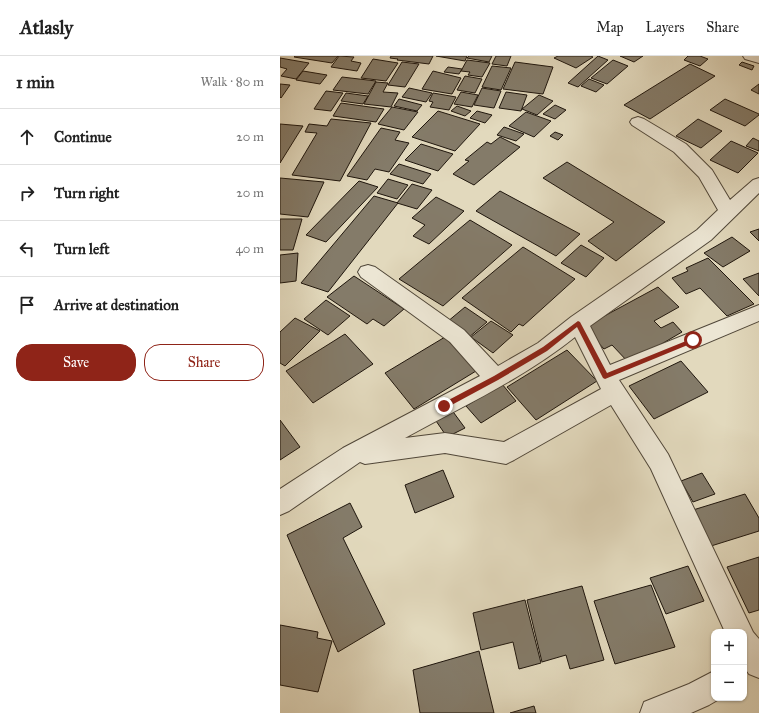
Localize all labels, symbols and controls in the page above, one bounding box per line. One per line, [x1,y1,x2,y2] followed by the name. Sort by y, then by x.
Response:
[20,16,73,39] text: Atlasly
[596,19,624,36] text: Map
[646,19,684,36] text: Layers
[706,19,739,36] text: Share
[16,72,55,93] text: 1 min
[201,74,264,90] text: Walk · 80 m
[16,126,38,148] icon: ahead
[54,128,112,146] text: Continue
[236,129,264,145] text: 20 m
[16,182,38,204] icon: right
[54,184,119,202] text: Turn right
[236,185,264,201] text: 20 m
[16,238,38,260] icon: left
[54,240,110,258] text: Turn left
[235,241,264,257] text: 40 m
[16,294,38,316] icon: arrive
[54,296,179,314] text: Arrive at destination
[684,331,702,349] route start
[16,344,136,381] button: Save
[144,344,264,381] button: Share
[435,397,453,415] route end
[711,629,747,701] map controls
[711,629,747,665] button: +
[711,665,747,701] button: −

